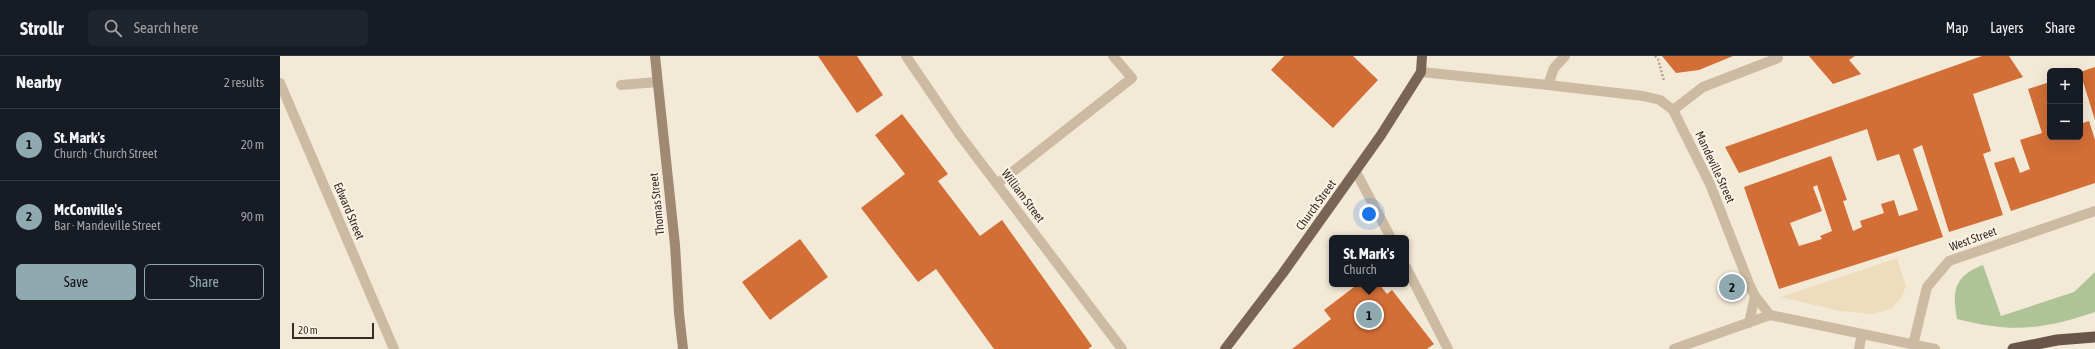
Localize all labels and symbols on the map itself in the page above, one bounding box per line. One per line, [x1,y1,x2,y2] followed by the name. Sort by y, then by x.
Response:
[1692,129,1738,206] street label: Mandeville Street
[999,167,1048,226] street label: William Street
[647,171,667,236] street label: Thomas Street
[1293,177,1339,233] street label: Church Street
[331,180,367,242] street label: Edward Street
[1359,204,1379,224] your location
[1947,224,1999,254] street label: West Street
[1719,272,1745,302] pin: 2
[1356,300,1382,330] pin: 1
[292,321,374,340] scale bar

